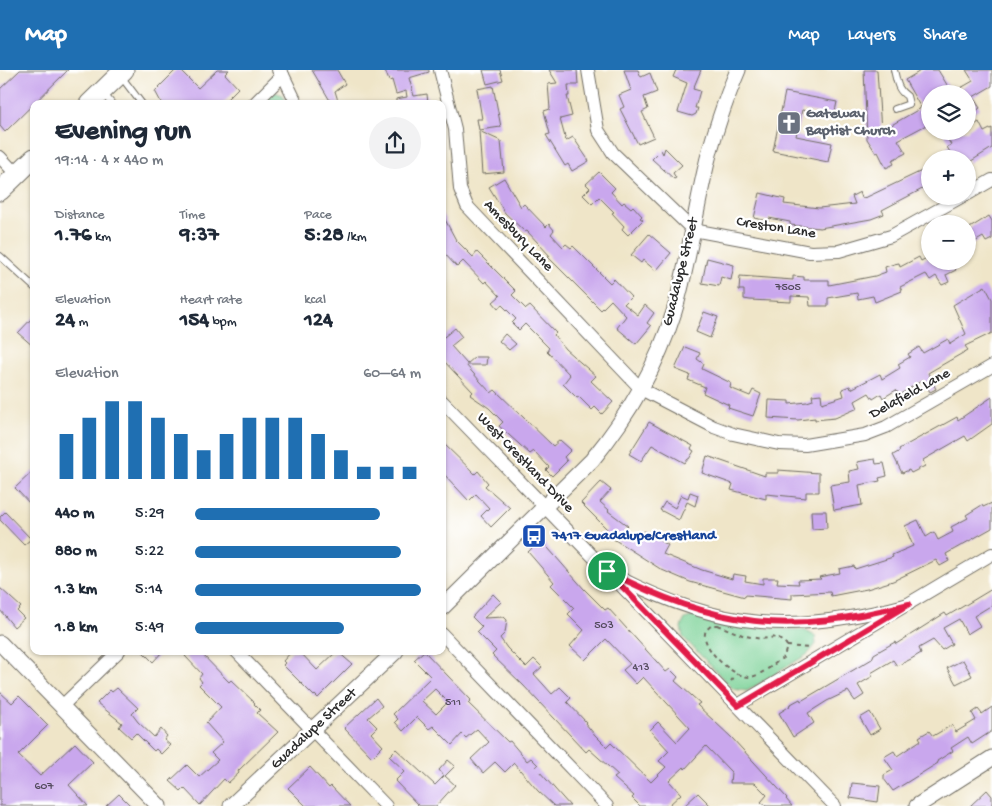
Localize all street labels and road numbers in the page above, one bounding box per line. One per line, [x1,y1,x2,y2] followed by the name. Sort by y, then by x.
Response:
[479,196,557,276] street label: Amesbury Lane
[735,213,817,243] street label: Creston Lane
[659,214,704,328] street label: Guadalupe Street
[866,364,954,424] street label: Delafield Lane
[473,409,578,517] street label: West Crestland Drive
[267,683,362,773] street label: Guadalupe Street

